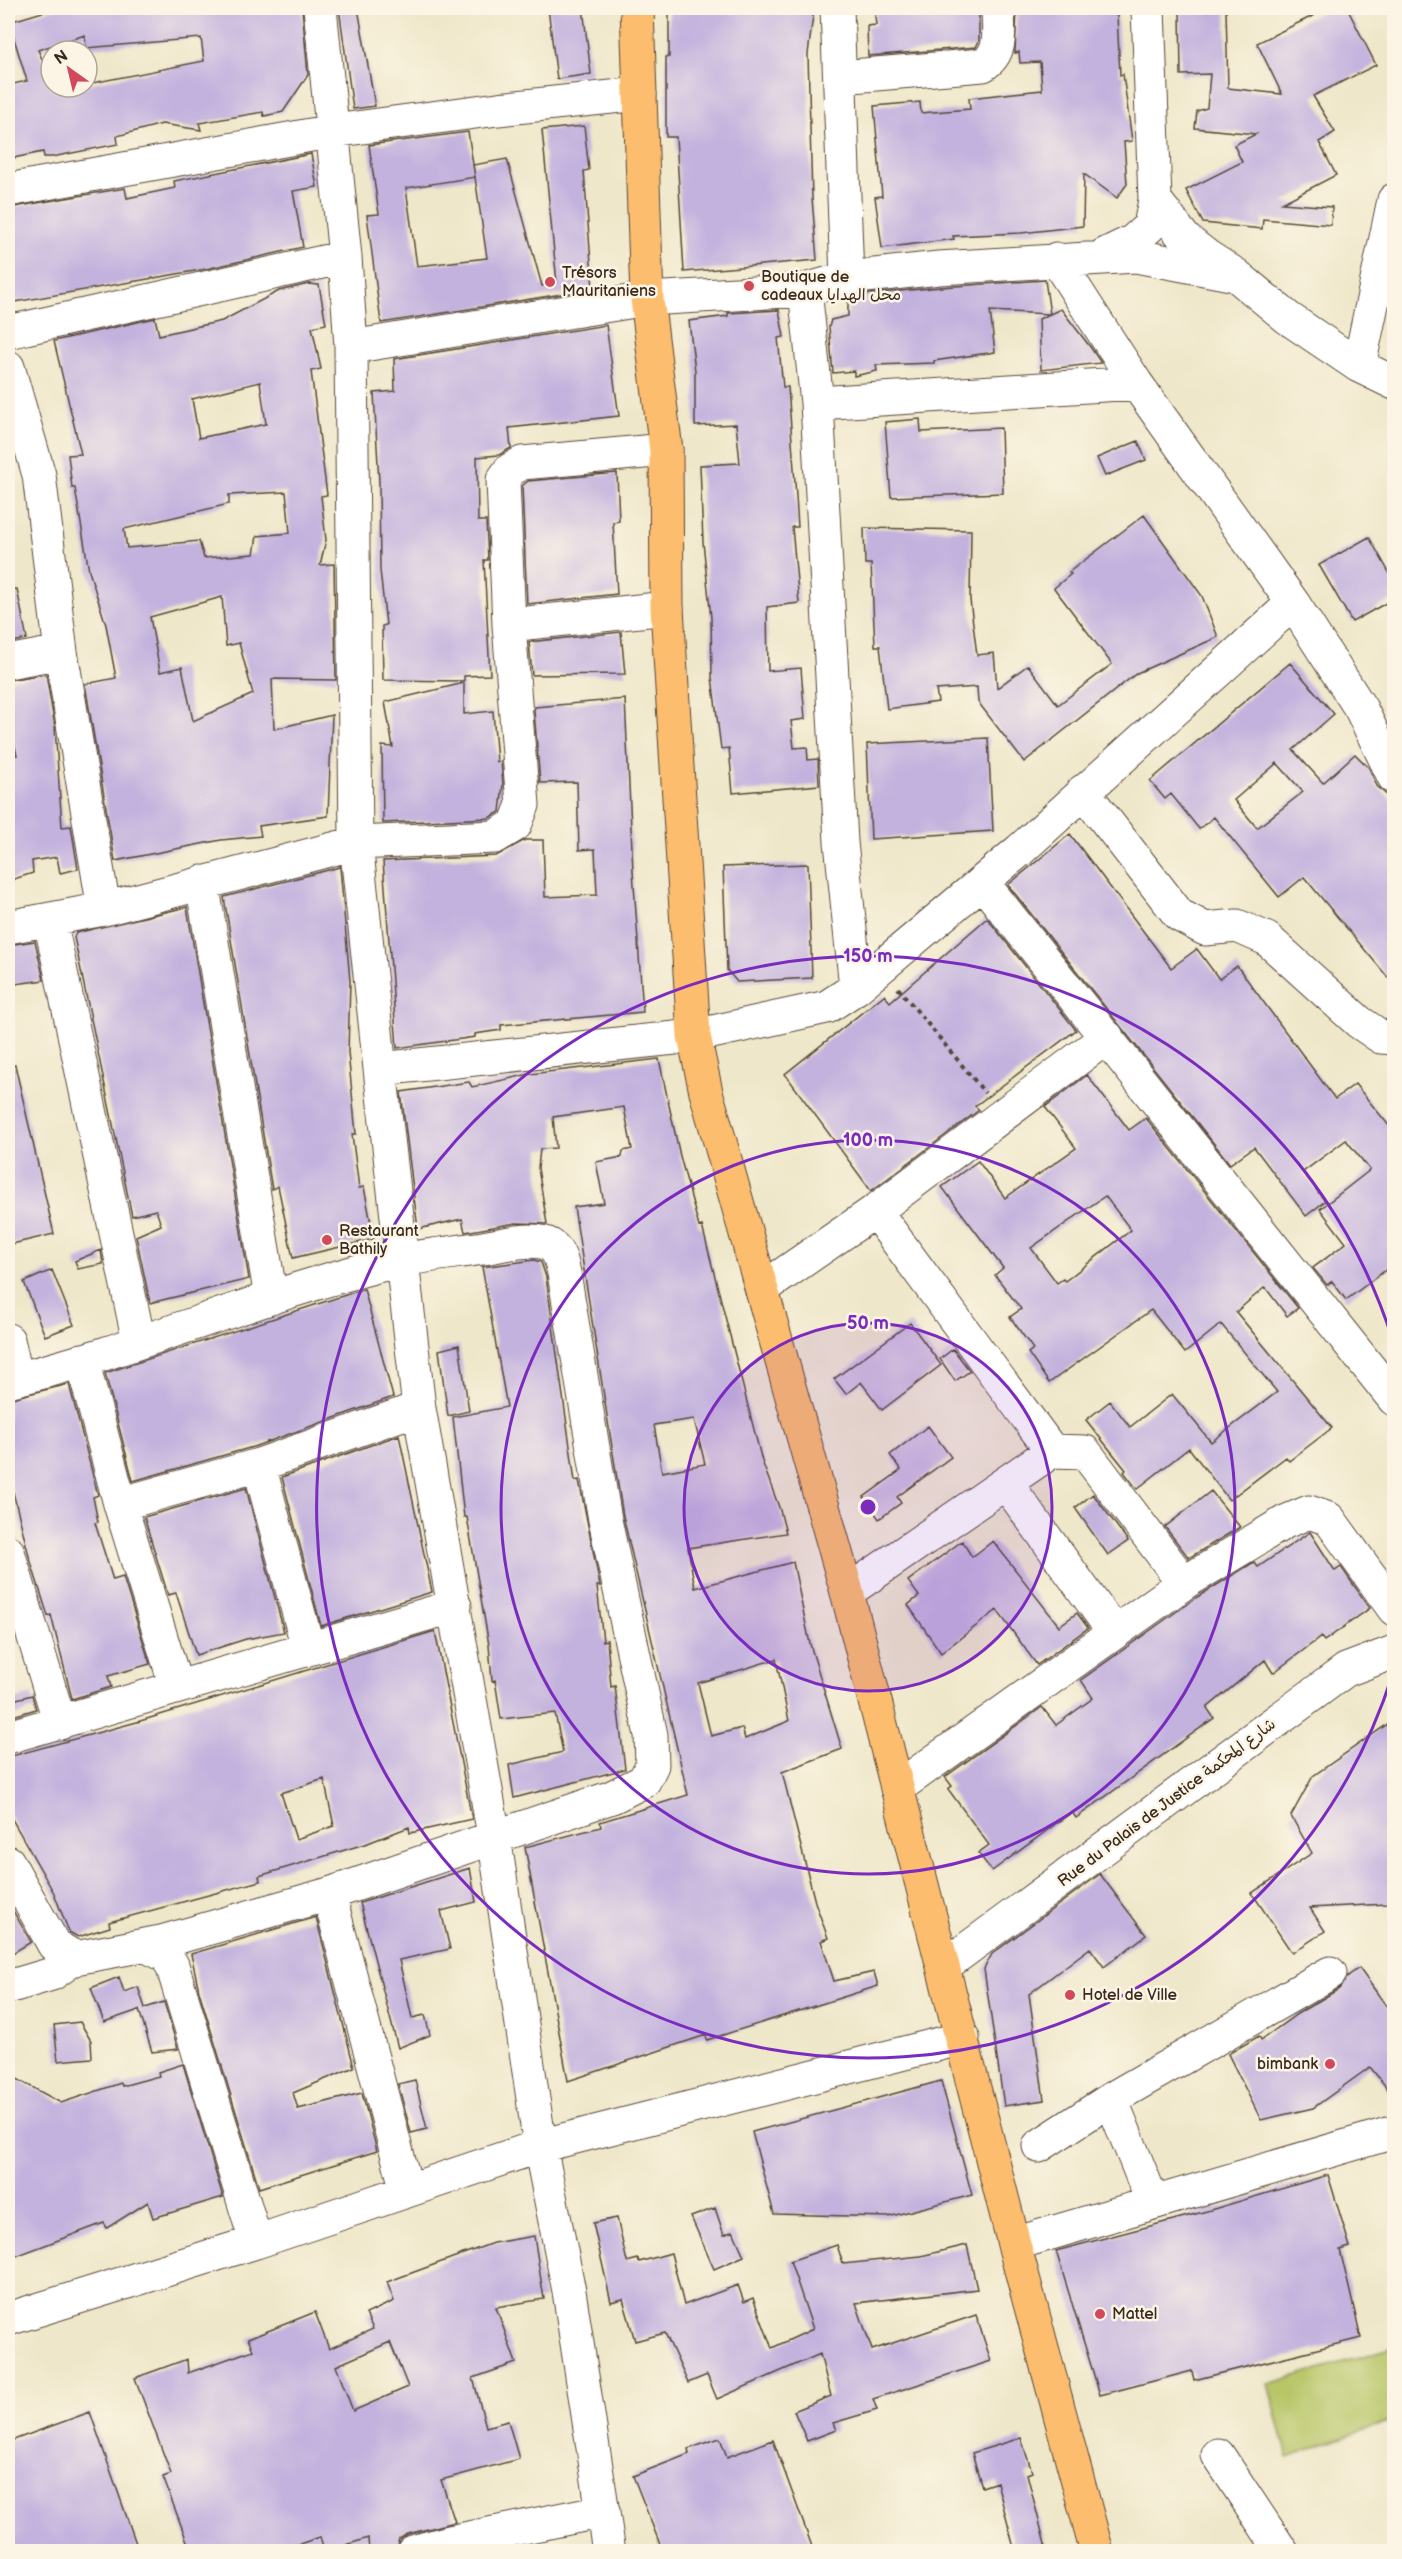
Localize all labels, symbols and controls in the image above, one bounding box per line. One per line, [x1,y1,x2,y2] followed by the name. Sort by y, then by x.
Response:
[39,39,99,99] north arrow
[51,47,72,69] text: N
[562,264,656,301] place label: Trésors Mauritaniens
[761,268,901,305] place label: Boutique de cadeaux محل الهدايا
[543,275,557,289] marker: Trésors Mauritaniens
[742,279,756,293] marker: Boutique de cadeaux محل الهدايا
[843,946,893,967] text: 150 m
[843,1130,893,1151] text: 100 m
[339,1222,419,1259] place label: Restaurant Bathily
[320,1233,334,1247] marker: Restaurant Bathily
[847,1313,889,1334] text: 50 m
[858,1497,878,1517] centre of rings
[1054,1715,1280,1892] street label: Rue du Palais de Justice شارع المحكمة
[1082,1986,1178,2005] place label: Hotel de Ville
[1063,1988,1077,2002] marker: Hotel de Ville
[1257,2055,1318,2074] place label: bimbank
[1323,2057,1337,2071] marker: bimbank
[1112,2305,1157,2324] place label: Mattel
[1093,2307,1107,2321] marker: Mattel

